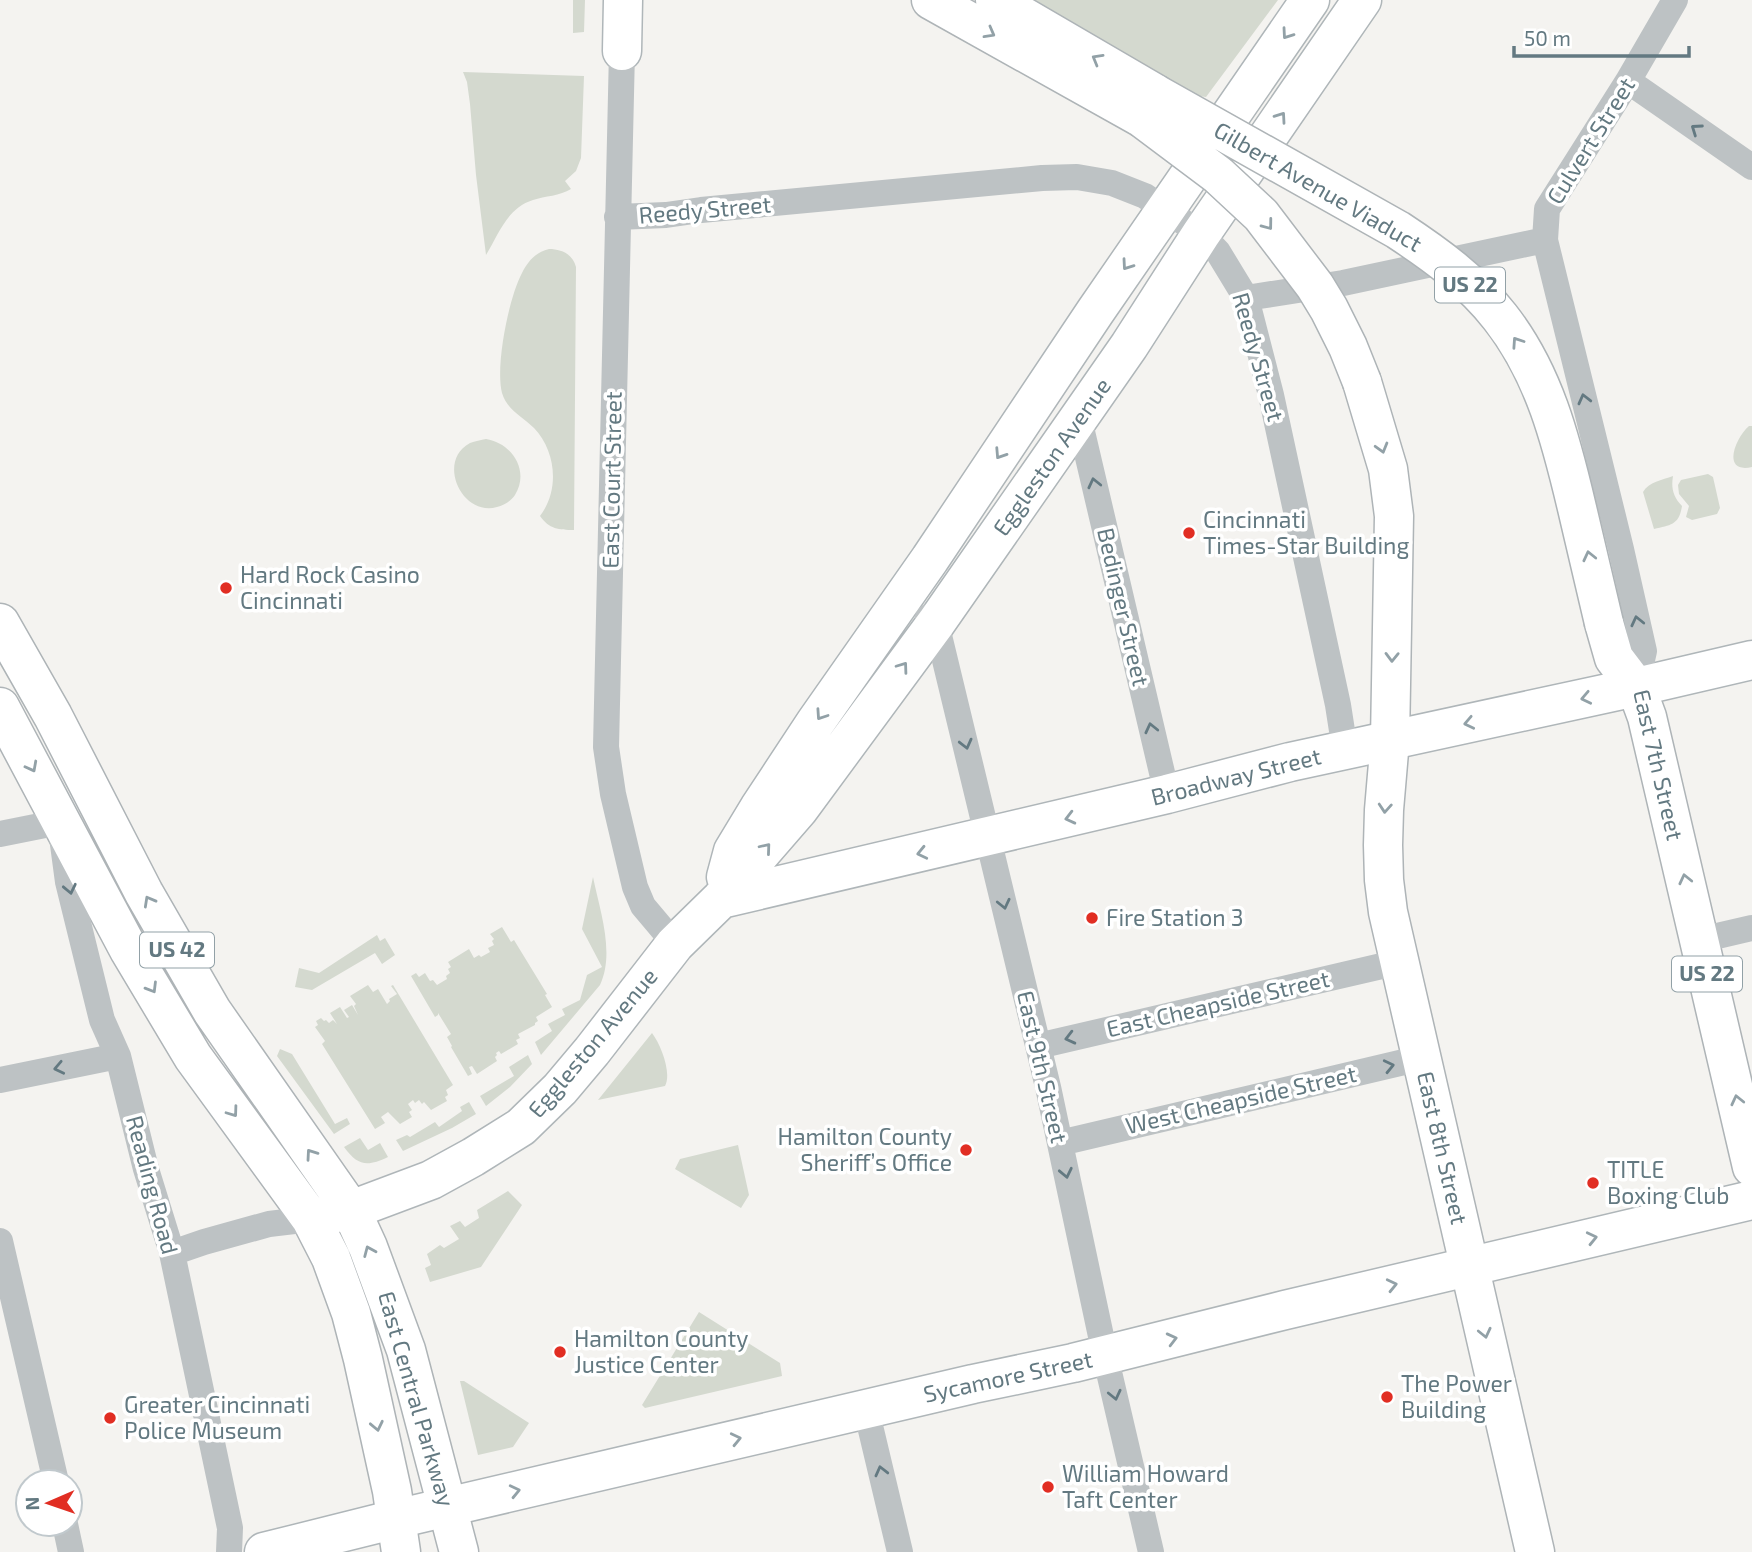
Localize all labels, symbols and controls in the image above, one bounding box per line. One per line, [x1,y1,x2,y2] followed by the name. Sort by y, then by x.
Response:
[1514,14,1689,58] scale bar
[983,25,996,38] one-way arrow
[1524,25,1571,50] text: 50 m
[1283,26,1295,39] one-way arrow
[1091,54,1104,67] one-way arrow
[1540,72,1640,209] street label: Culvert Street
[1273,112,1285,125] one-way arrow
[1210,115,1428,257] street label: Gilbert Avenue Viaduct
[1691,125,1704,137] one-way arrow
[638,189,772,229] street label: Reedy Street
[1260,217,1273,230] one-way arrow
[1123,257,1135,270] one-way arrow
[1435,268,1505,302] road number: US 22
[1227,289,1291,425] street label: Reedy Street
[1513,337,1525,350] one-way arrow
[986,372,1116,541] street label: Eggleston Avenue
[595,391,627,569] street label: East Court Street
[1578,393,1592,405] one-way arrow
[1374,441,1388,453] one-way arrow
[996,446,1008,459] one-way arrow
[1087,477,1102,489] one-way arrow
[1203,505,1409,559] place label: Cincinnati Times-Star Building
[1092,525,1156,689] street label: Bedinger Street
[1181,525,1197,541] marker: Cincinnati Times-Star Building
[1582,550,1597,562] one-way arrow
[240,560,420,614] place label: Hard Rock Casino Cincinnati
[218,580,234,596] marker: Hard Rock Casino Cincinnati
[1630,615,1645,627] one-way arrow
[1384,652,1400,662] one-way arrow
[895,662,908,675] one-way arrow
[1628,687,1690,843] street label: East 7th Street
[1580,689,1592,704] one-way arrow
[817,707,829,720] one-way arrow
[1463,715,1475,730] one-way arrow
[1145,722,1159,734] one-way arrow
[958,738,972,750] one-way arrow
[1148,741,1324,811] street label: Broadway Street
[23,760,37,772] one-way arrow
[1378,803,1393,814] one-way arrow
[1064,810,1076,824] one-way arrow
[758,843,770,856] one-way arrow
[916,845,928,859] one-way arrow
[1679,873,1694,885] one-way arrow
[62,883,77,895] one-way arrow
[144,896,157,909] one-way arrow
[996,898,1010,910] one-way arrow
[1106,903,1243,931] place label: Fire Station 3
[1084,910,1100,926] marker: Fire Station 3
[140,932,214,968] road number: US 42
[1672,956,1742,992] road number: US 22
[522,962,663,1123] street label: Eggleston Avenue
[1104,964,1332,1042] street label: East Cheapside Street
[144,981,157,994] one-way arrow
[1012,988,1074,1146] street label: East 9th Street
[1064,1030,1076,1045] one-way arrow
[53,1059,65,1074] one-way arrow
[1123,1059,1359,1139] street label: West Cheapside Street
[1383,1060,1395,1074] one-way arrow
[1412,1069,1474,1227] street label: East 8th Street
[1730,1095,1745,1107] one-way arrow
[225,1104,238,1116] one-way arrow
[121,1112,185,1257] street label: Reading Road
[778,1122,952,1176] place label: Hamilton County Sheriff’s Office
[958,1142,974,1158] marker: Hamilton County Sheriff’s Office
[306,1149,319,1162] one-way arrow
[1607,1155,1729,1209] place label: TITLE Boxing Club
[1058,1167,1073,1179] one-way arrow
[1585,1175,1601,1191] marker: TITLE Boxing Club
[1586,1232,1598,1246] one-way arrow
[364,1246,378,1258] one-way arrow
[1386,1279,1398,1293] one-way arrow
[373,1288,461,1510] street label: East Central Parkway
[574,1324,748,1378] place label: Hamilton County Justice Center
[1476,1327,1491,1339] one-way arrow
[1165,1333,1177,1347] one-way arrow
[552,1344,568,1360] marker: Hamilton County Justice Center
[921,1344,1095,1408] street label: Sycamore Street
[1401,1369,1512,1423] place label: The Power Building
[1107,1389,1121,1401] one-way arrow
[1379,1389,1395,1405] marker: The Power Building
[124,1390,310,1444] place label: Greater Cincinnati Police Museum
[102,1410,118,1426] marker: Greater Cincinnati Police Museum
[369,1420,384,1432] one-way arrow
[730,1433,742,1448] one-way arrow
[1062,1459,1229,1513] place label: William Howard Taft Center
[875,1465,889,1477] one-way arrow
[14,1468,84,1538] north arrow
[1040,1479,1056,1495] marker: William Howard Taft Center
[509,1485,521,1499] one-way arrow
[20,1496,43,1511] text: N

